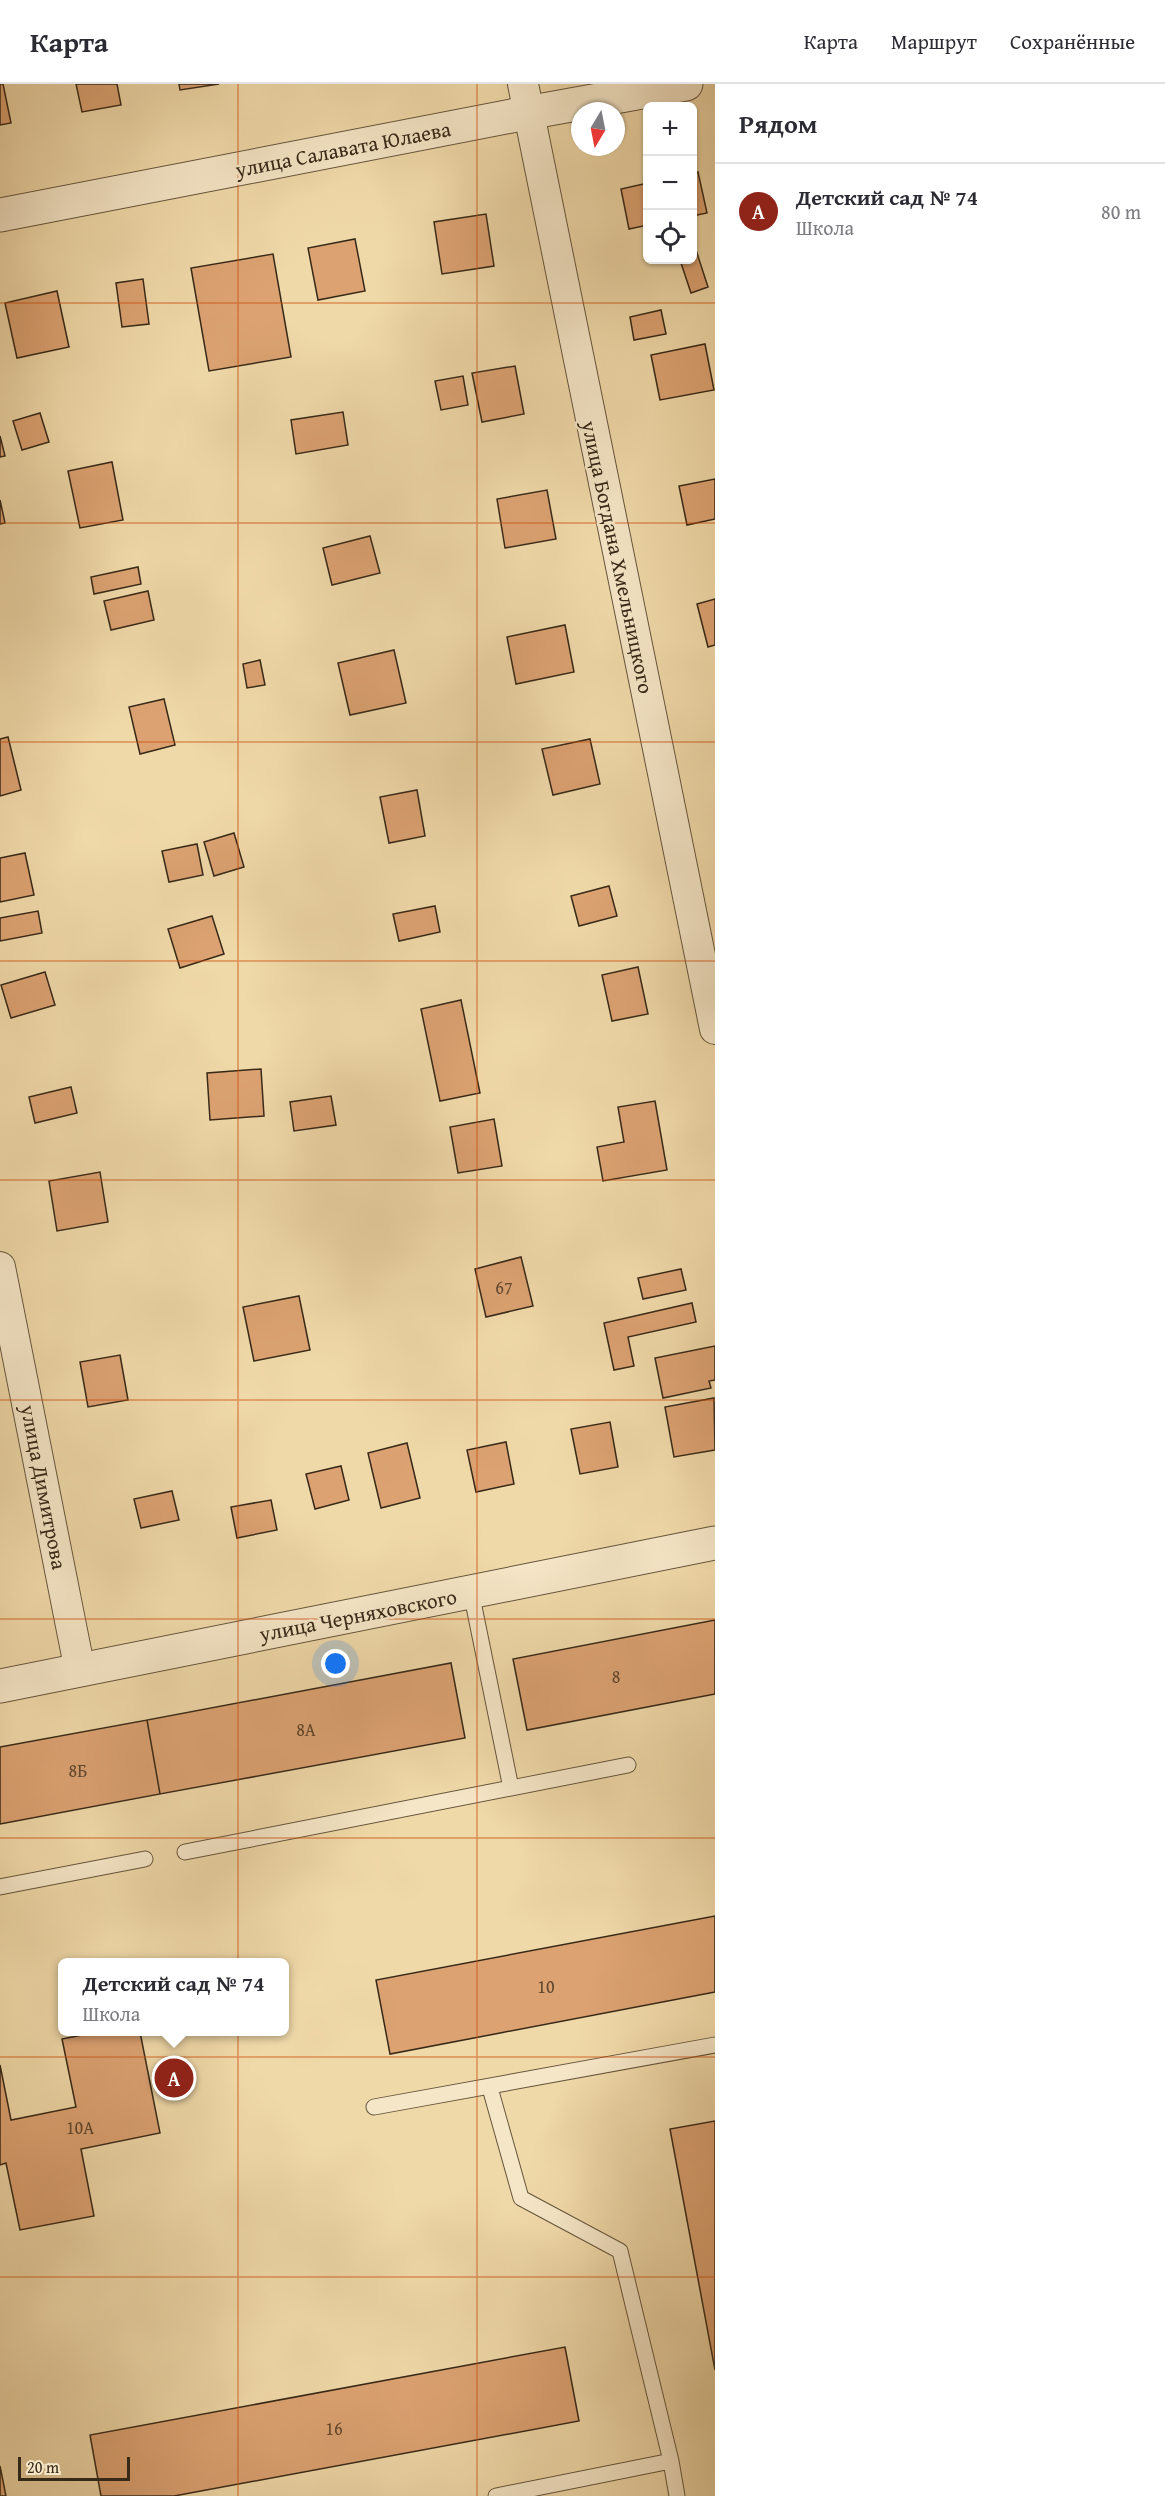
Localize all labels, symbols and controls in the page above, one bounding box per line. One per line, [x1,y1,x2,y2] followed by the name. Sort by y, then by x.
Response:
[30,21,108,62] text: Карта
[804,26,858,57] text: Карта
[891,26,977,57] text: Маршрут
[1010,26,1135,57] text: Сохранённые
[571,102,625,156] north arrow
[643,102,697,264] map controls
[643,102,697,156] button: +
[739,104,817,143] text: Рядом
[232,113,453,185] street label: улица Салавата Юлаева
[643,156,697,210] button: −
[796,181,978,213] text: Детский сад № 74
[752,197,765,226] text: A
[1101,197,1141,226] text: 80 m
[643,210,697,264] button: locate
[796,213,854,242] text: Школа
[574,417,662,696] street label: улица Богдана Хмельницкого
[495,1274,513,1301] house number: 67
[13,1401,75,1572] street label: улица Димитрова
[256,1581,459,1650] street label: улица Черняховского
[321,1649,350,1678] your location
[612,1663,620,1690] house number: 8
[296,1716,316,1743] house number: 8А
[69,1757,87,1784] house number: 8Б
[58,1958,289,2036] popup
[82,1967,265,1999] text: Детский сад № 74
[537,1973,555,2000] house number: 10
[82,1999,140,2028] text: Школа
[154,2056,194,2100] pin: A
[66,2114,94,2141] house number: 10А
[325,2415,343,2442] house number: 16
[18,2454,130,2482] scale bar
[27,2455,59,2479] text: 20 m

